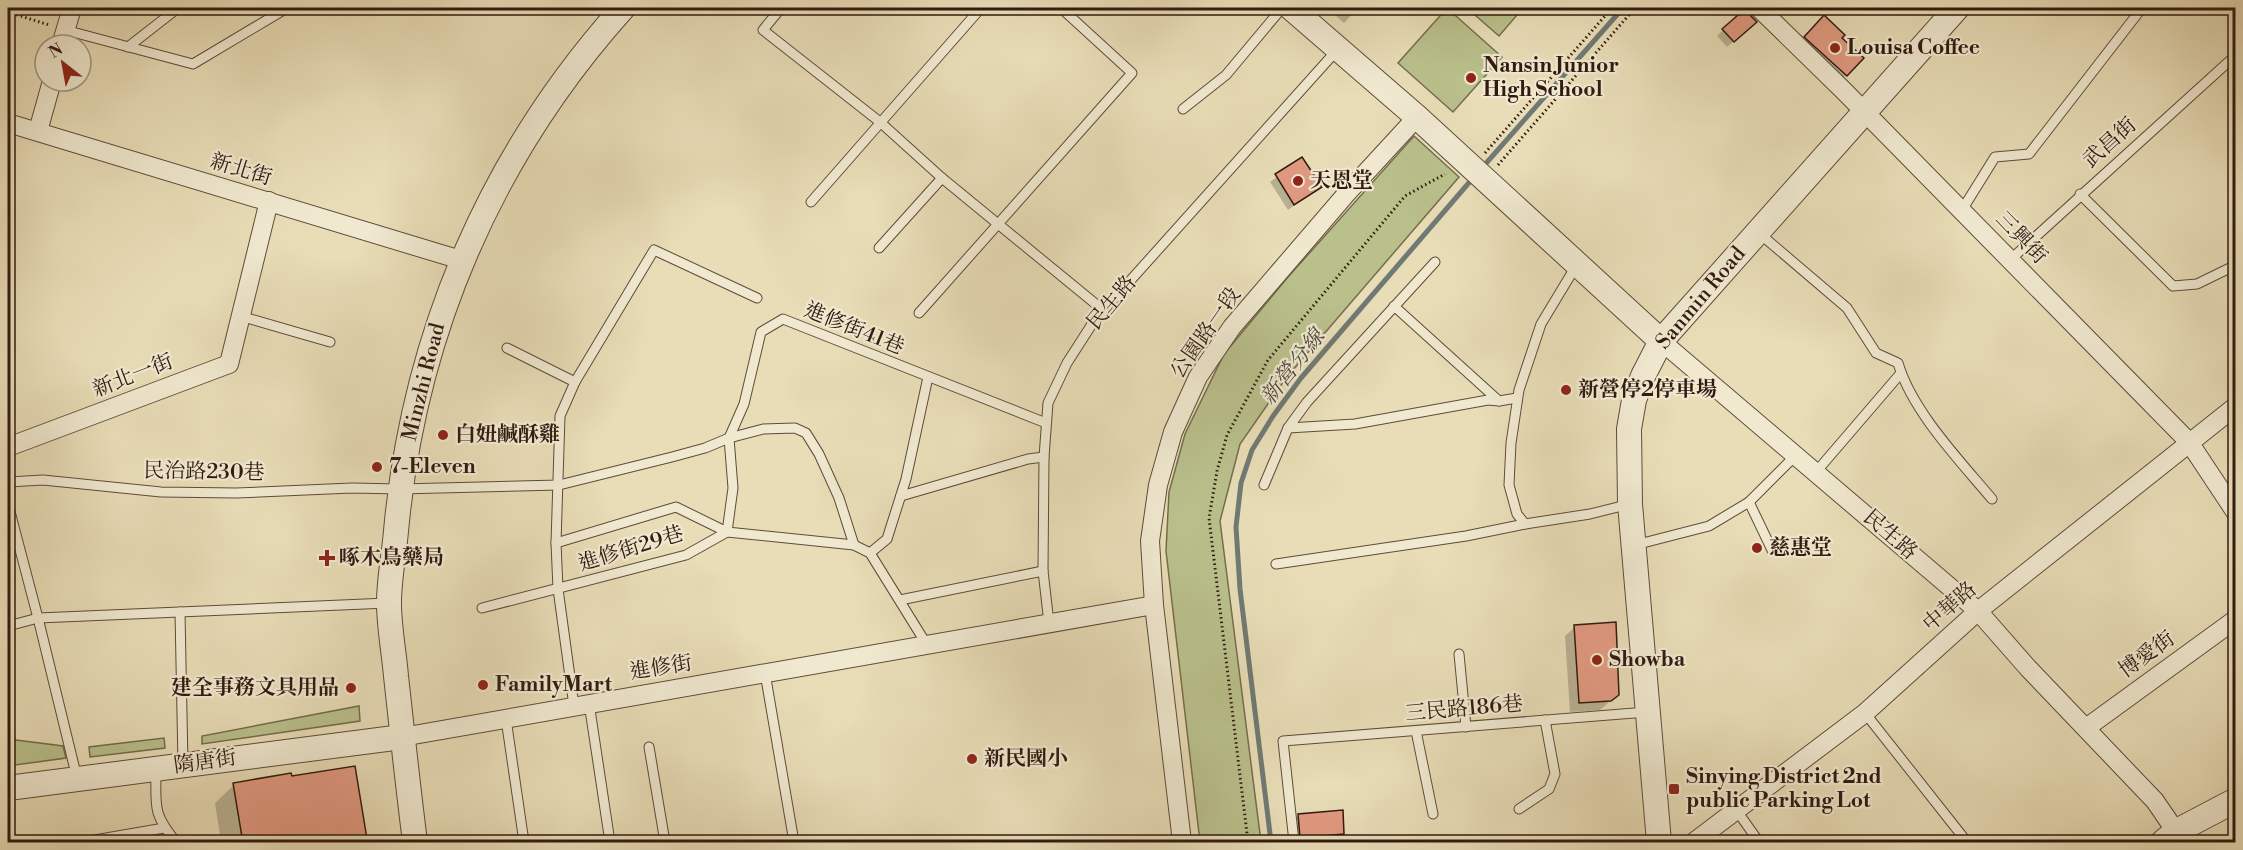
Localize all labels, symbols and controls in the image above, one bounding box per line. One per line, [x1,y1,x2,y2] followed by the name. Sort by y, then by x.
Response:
[33,33,93,93] north arrow
[1847,35,1980,61] place label: Louisa Coffee
[45,39,67,63] text: N
[1828,41,1842,55] marker: Louisa Coffee
[1483,53,1619,103] place label: Nansin Junior High School
[1464,71,1478,85] marker: Nansin Junior High School
[2078,112,2142,174] street label: 武昌街
[207,148,275,192] street label: 新北街
[1310,168,1373,194] place label: 天恩堂
[1291,174,1305,188] marker: 天恩堂
[1990,206,2052,270] street label: 三興街
[1651,241,1752,355] street label: Sanmin Road
[1082,271,1142,335] street label: 民生路
[1165,283,1247,383] street label: 公園路一段
[800,297,908,361] street label: 進修街41巷
[397,320,451,444] street label: Minzhi Road
[1255,322,1332,410] water label: 新營分線
[89,349,177,403] street label: 新北一街
[1578,377,1717,403] place label: 新營停2停車場
[1559,383,1573,397] marker: 新營停2停車場
[455,422,560,448] place label: 白妞鹹酥雞
[436,428,450,442] marker: 白妞鹹酥雞
[389,454,476,480] place label: 7-Eleven
[143,458,265,486] street label: 民治路230巷
[370,460,384,474] marker: 7-Eleven
[1858,505,1922,565] street label: 民生路
[575,521,687,577] street label: 進修街29巷
[1769,535,1832,561] place label: 慈惠堂
[1750,541,1764,555] marker: 慈惠堂
[339,545,444,571] place label: 啄木鳥藥局
[320,551,334,565] marker: 啄木鳥藥局
[1918,577,1982,637] street label: 中華路
[2114,626,2180,684] street label: 博愛街
[1609,647,1686,673] place label: Showba
[628,650,694,686] street label: 進修街
[1590,653,1604,667] marker: Showba
[495,672,613,698] place label: FamilyMart
[171,675,339,701] place label: 建全事務文具用品
[476,678,490,692] marker: FamilyMart
[344,681,358,695] marker: 建全事務文具用品
[1404,691,1524,727] street label: 三民路186巷
[172,745,238,779] street label: 隋唐街
[984,746,1068,772] place label: 新民國小
[965,752,979,766] marker: 新民國小
[1686,764,1882,814] place label: Sinying District 2nd public Parking Lot
[1667,782,1681,796] marker: Sinying District 2nd public Parking Lot

